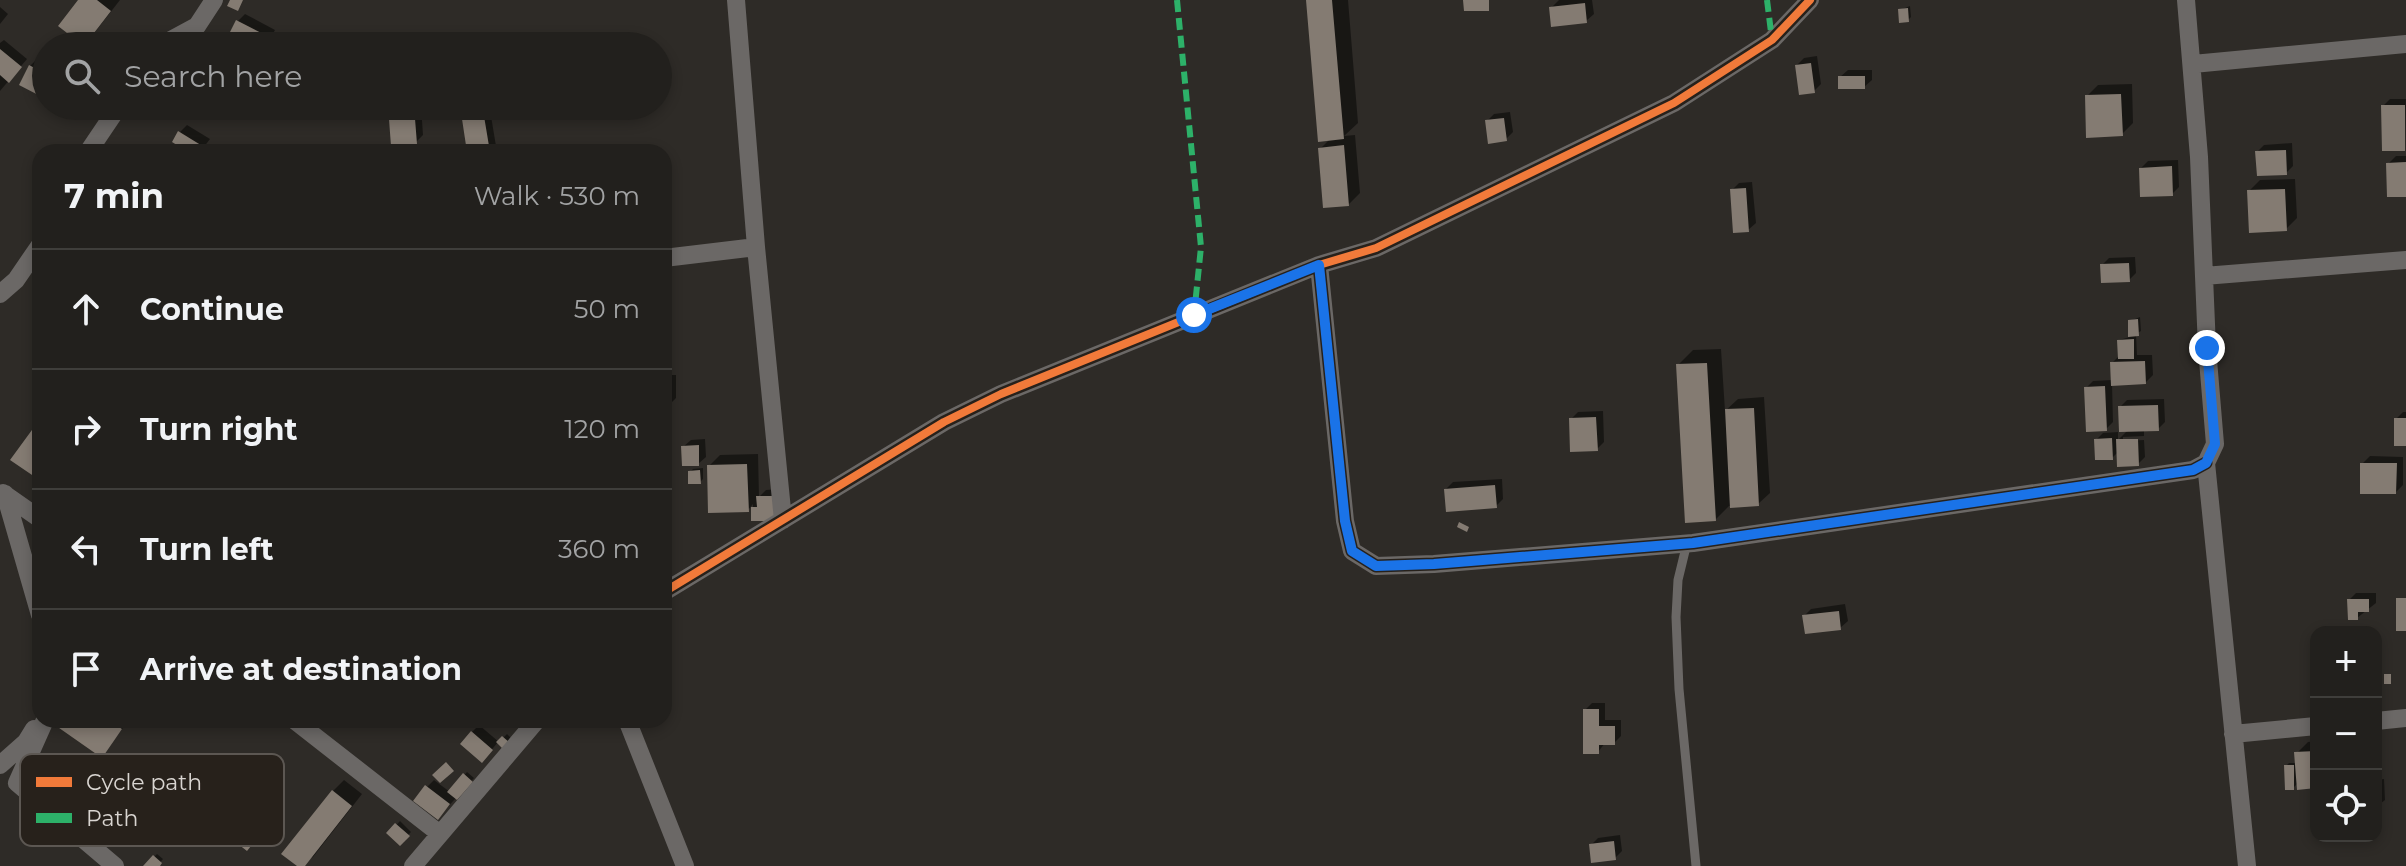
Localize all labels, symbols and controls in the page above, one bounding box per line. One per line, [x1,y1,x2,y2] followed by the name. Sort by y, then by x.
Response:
[32,32,672,120] search box
[60,54,104,98] icon: search
[124,58,302,95] text: Search here
[64,175,164,217] text: 7 min
[474,180,640,212] text: Walk · 530 m
[64,287,108,331] icon: ahead
[140,291,284,328] text: Continue
[574,293,640,325] text: 50 m
[1176,297,1212,333] route start
[2189,330,2225,366] route end
[64,407,108,451] icon: right
[140,411,297,448] text: Turn right
[564,413,640,445] text: 120 m
[64,527,108,571] icon: left
[140,531,273,568] text: Turn left
[558,533,640,565] text: 360 m
[2310,626,2382,842] map controls
[2310,626,2382,698] button: +
[64,647,108,691] icon: arrive
[140,651,462,688] text: Arrive at destination
[2310,698,2382,770] button: −
[20,754,284,846] legend
[86,769,202,796] text: Cycle path
[2310,770,2382,842] button: locate
[86,805,138,832] text: Path

